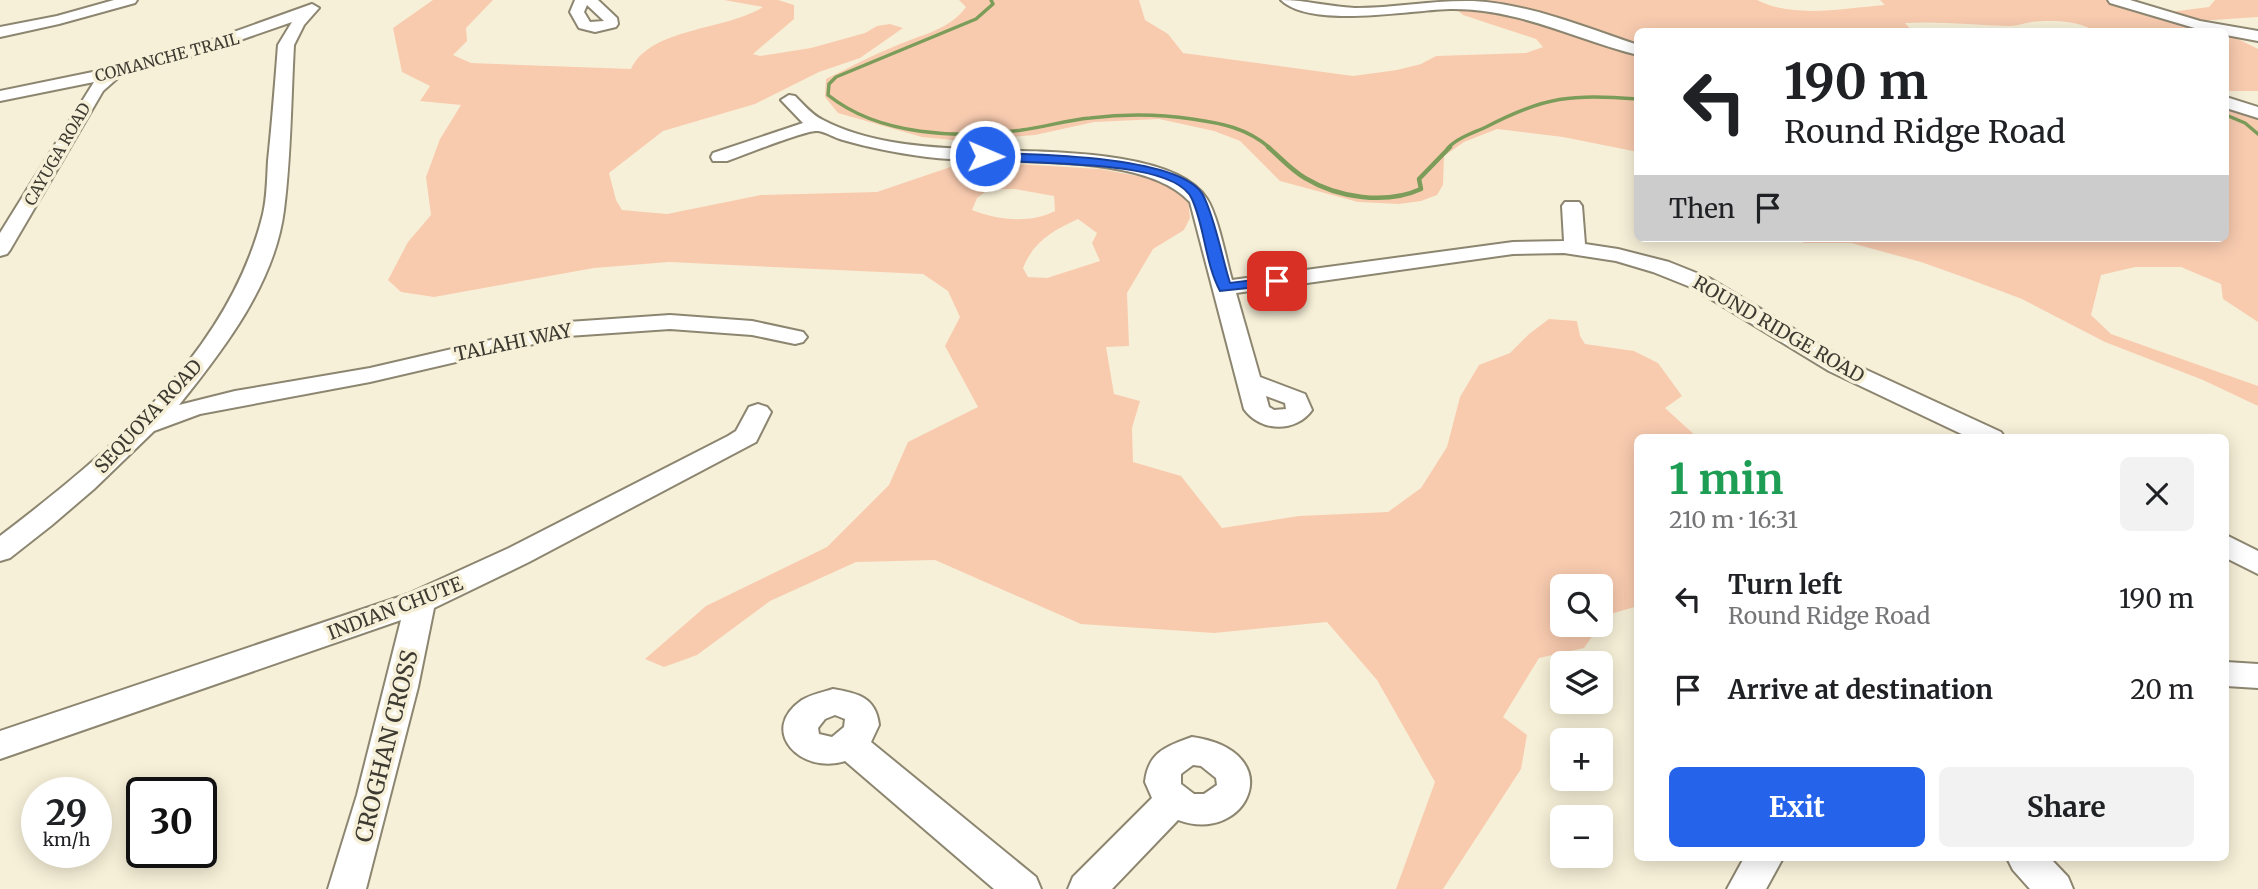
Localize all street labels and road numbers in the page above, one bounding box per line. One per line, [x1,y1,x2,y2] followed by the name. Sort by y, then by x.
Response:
[93,28,242,86] street label: COMANCHE TRAIL
[20,99,94,209] street label: CAYUGA ROAD
[1689,270,1869,388] street label: ROUND RIDGE ROAD
[452,318,575,366] street label: TALAHI WAY
[89,354,207,478] street label: SEQUOYA ROAD
[324,571,466,645] street label: INDIAN CHUTE
[348,647,424,845] street label: CROGHAN CROSS

